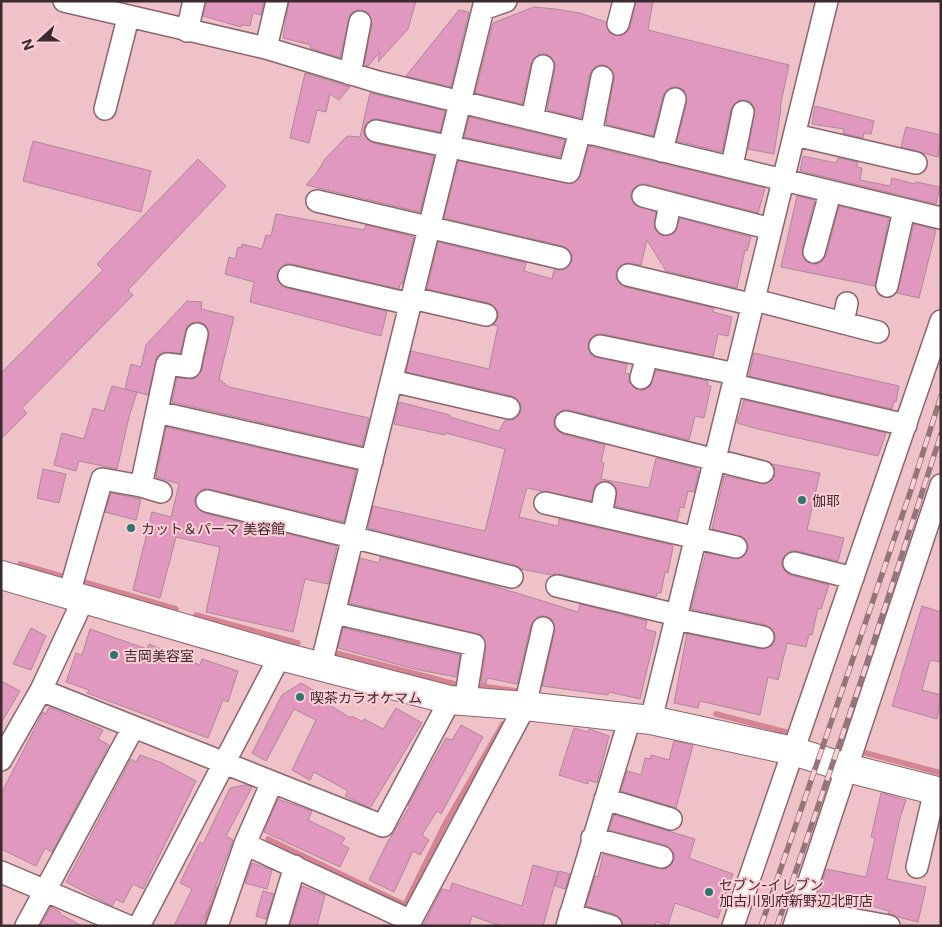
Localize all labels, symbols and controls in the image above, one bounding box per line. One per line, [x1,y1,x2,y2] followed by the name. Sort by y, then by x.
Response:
[15,15,65,65] north arrow
[18,37,37,53] text: N
[812,492,840,509] place label: 伽耶
[796,494,808,506] marker: 伽耶
[141,520,285,537] place label: カット＆パーマ 美容館
[125,522,137,534] marker: カット＆パーマ 美容館
[124,647,194,664] place label: 吉岡美容室
[108,649,120,661] marker: 吉岡美容室
[310,689,422,706] place label: 喫茶カラオケマム
[294,691,306,703] marker: 喫茶カラオケマム
[719,876,873,909] place label: セブン-イレブン 加古川別府新野辺北町店
[703,886,715,898] marker: セブン-イレブン 加古川別府新野辺北町店

